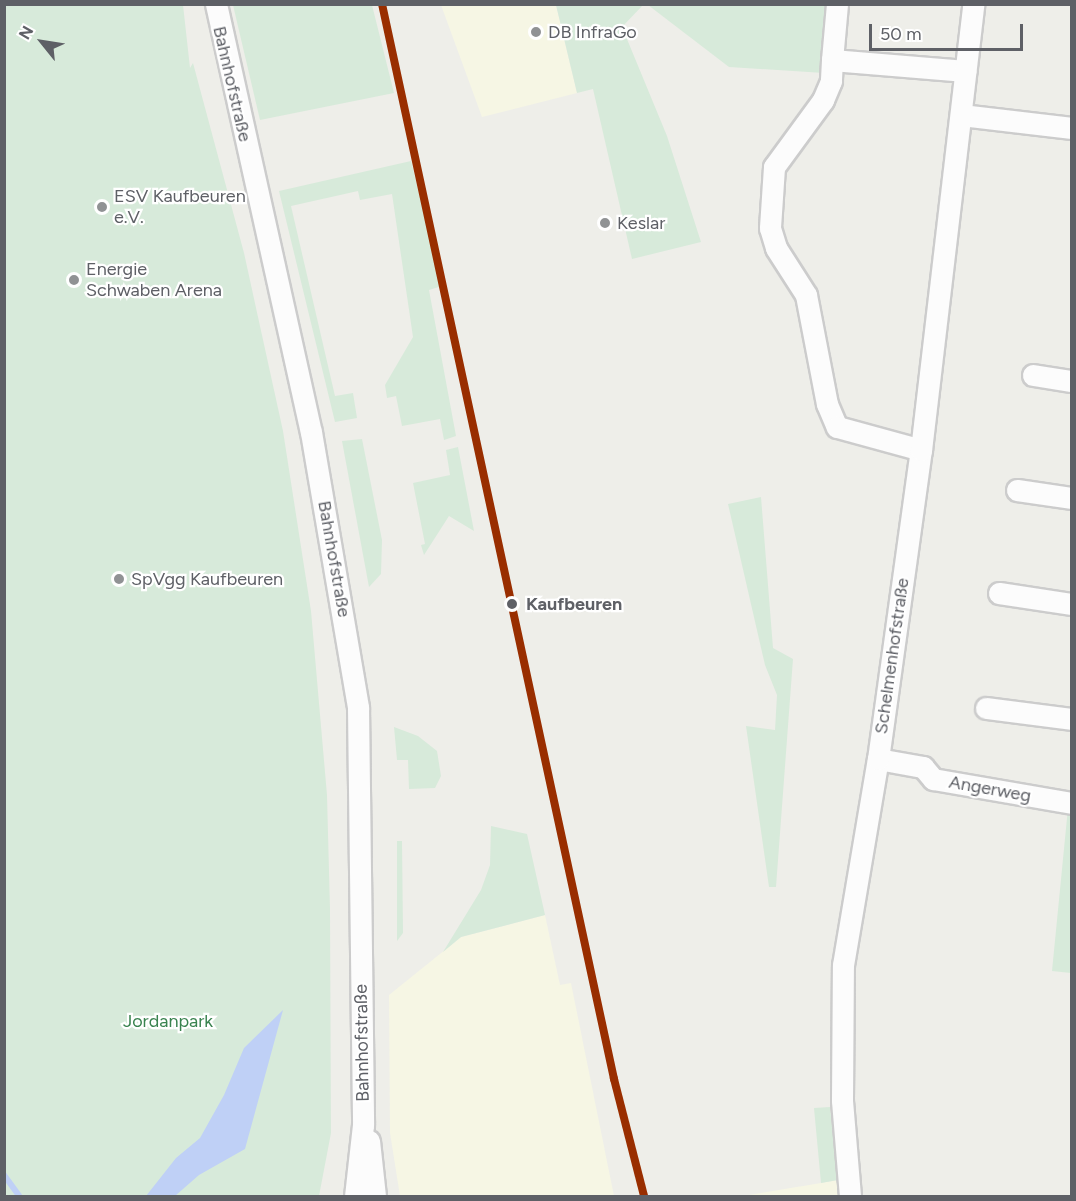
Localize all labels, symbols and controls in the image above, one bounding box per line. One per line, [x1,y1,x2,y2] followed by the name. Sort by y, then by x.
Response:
[12,12,72,72] north arrow
[872,12,1026,50] scale bar
[548,21,637,43] place label: DB InfraGo
[15,23,37,43] text: N
[880,23,922,45] text: 50 m
[208,24,256,144] street label: Bahnhofstraße
[529,25,543,39] marker: DB InfraGo
[114,186,246,228] place label: ESV Kaufbeuren e.V.
[95,200,109,214] marker: ESV Kaufbeuren e.V.
[617,212,665,234] place label: Keslar
[598,216,612,230] marker: Keslar
[86,259,222,302] place label: Energie Schwaben Arena
[67,273,81,287] marker: Energie Schwaben Arena
[313,499,355,619] street label: Bahnhofstraße
[131,568,283,590] place label: SpVgg Kaufbeuren
[112,572,126,586] marker: SpVgg Kaufbeuren
[870,577,914,735] street label: Schelmenhofstraße
[526,593,622,615] place label: Kaufbeuren
[503,595,521,613] marker: Kaufbeuren
[947,771,1033,807] street label: Angerweg
[350,984,374,1102] street label: Bahnhofstraße
[123,1010,213,1032] park label: Jordanpark

